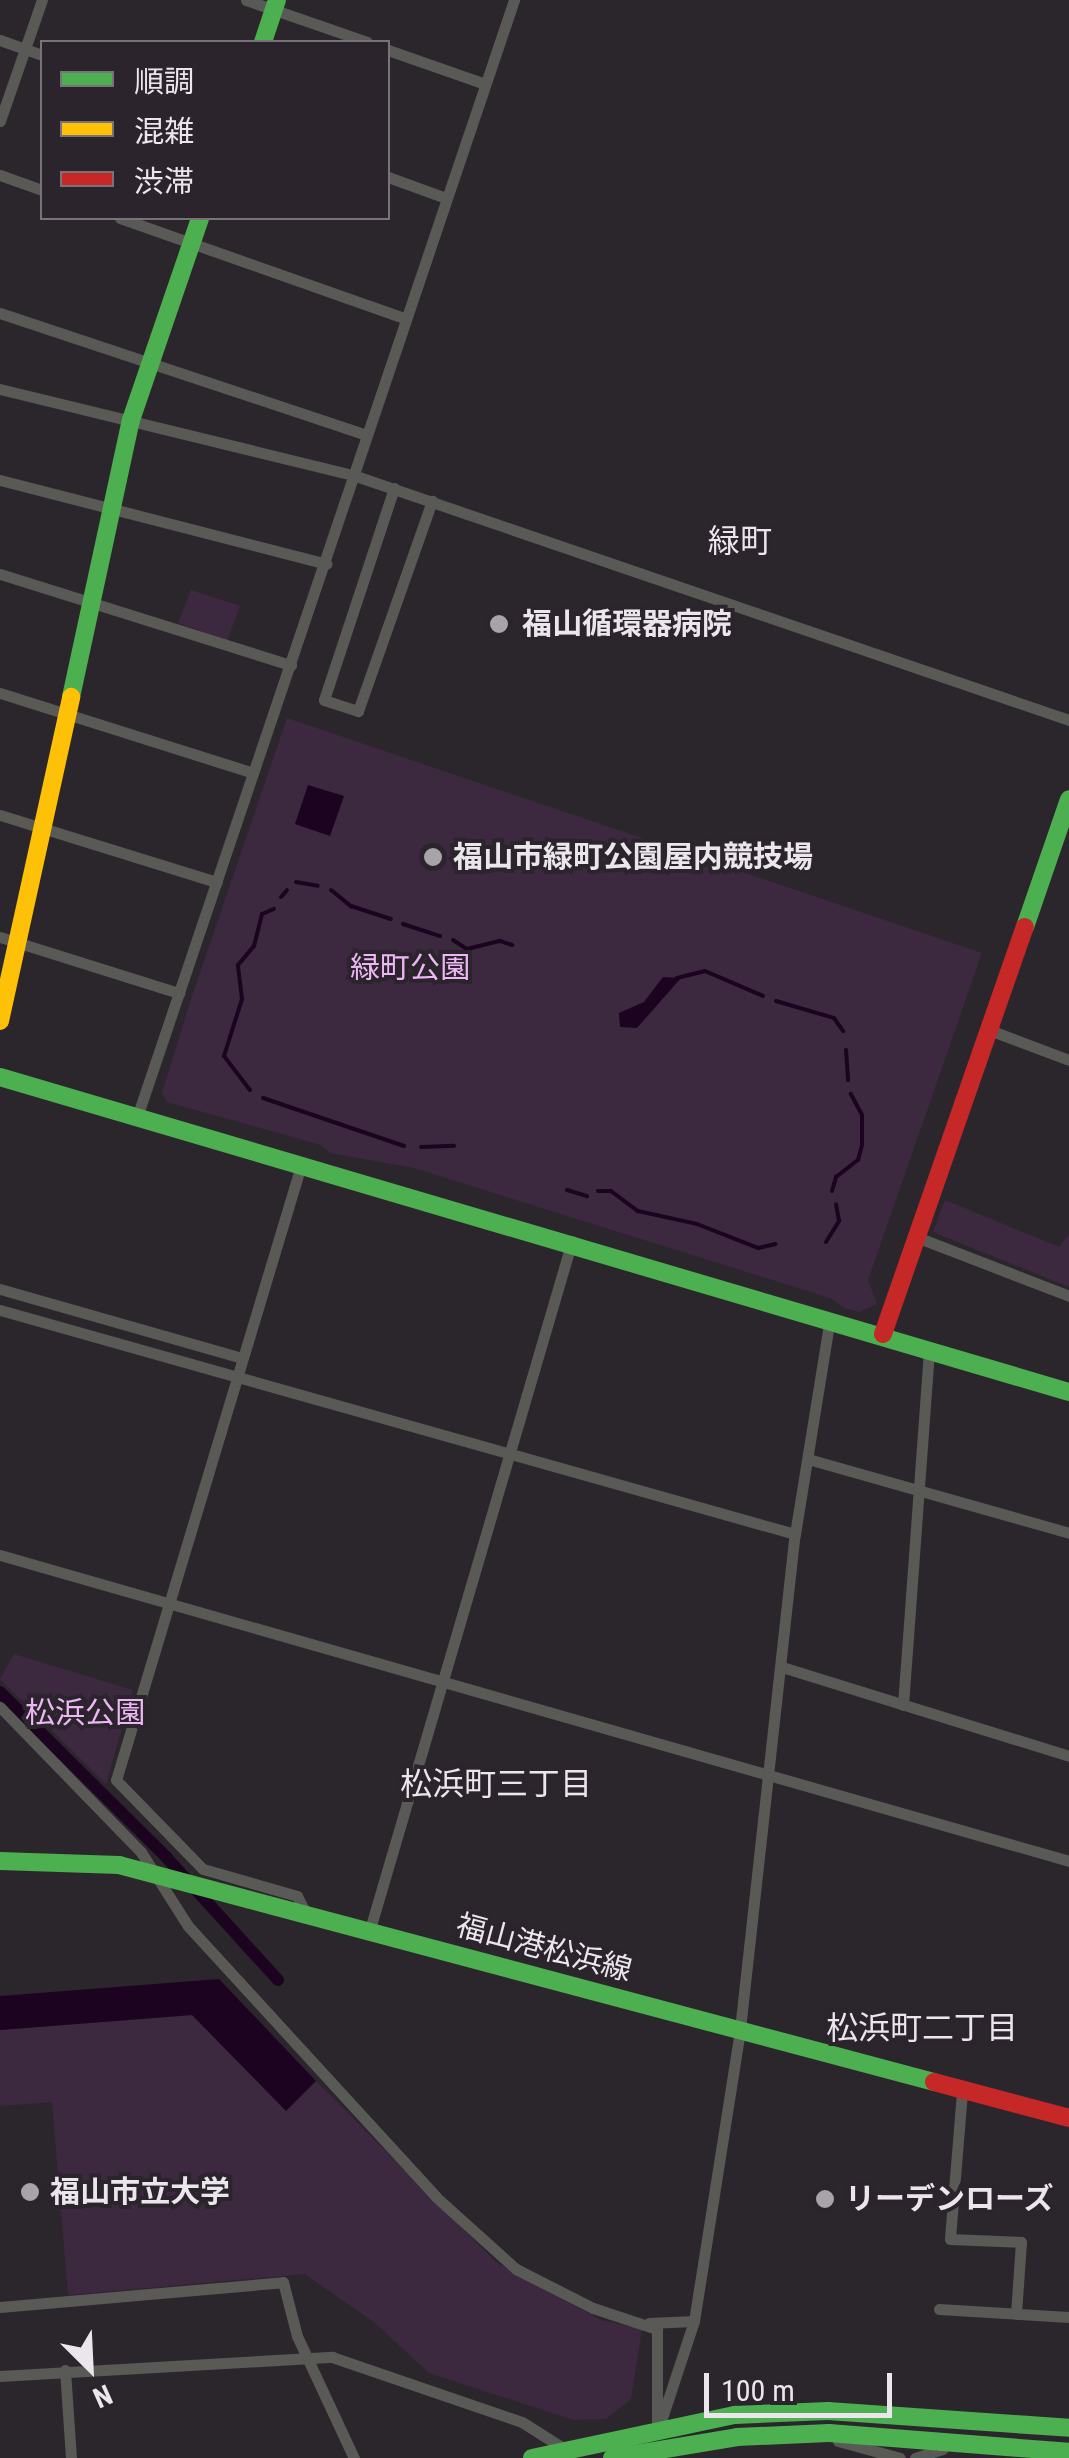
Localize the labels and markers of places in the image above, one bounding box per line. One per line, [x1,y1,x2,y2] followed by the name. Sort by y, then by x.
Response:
[522,606,732,642] place label: 福山循環器病院
[486,611,512,637] marker: 福山循環器病院
[453,839,813,875] place label: 福山市緑町公園屋内競技場
[422,846,444,868] marker: 福山市緑町公園屋内競技場
[50,2174,230,2210] place label: 福山市立大学
[19,2181,41,2203] marker: 福山市立大学
[845,2181,1055,2217] place label: リーデンローズ
[814,2188,836,2210] marker: リーデンローズ

